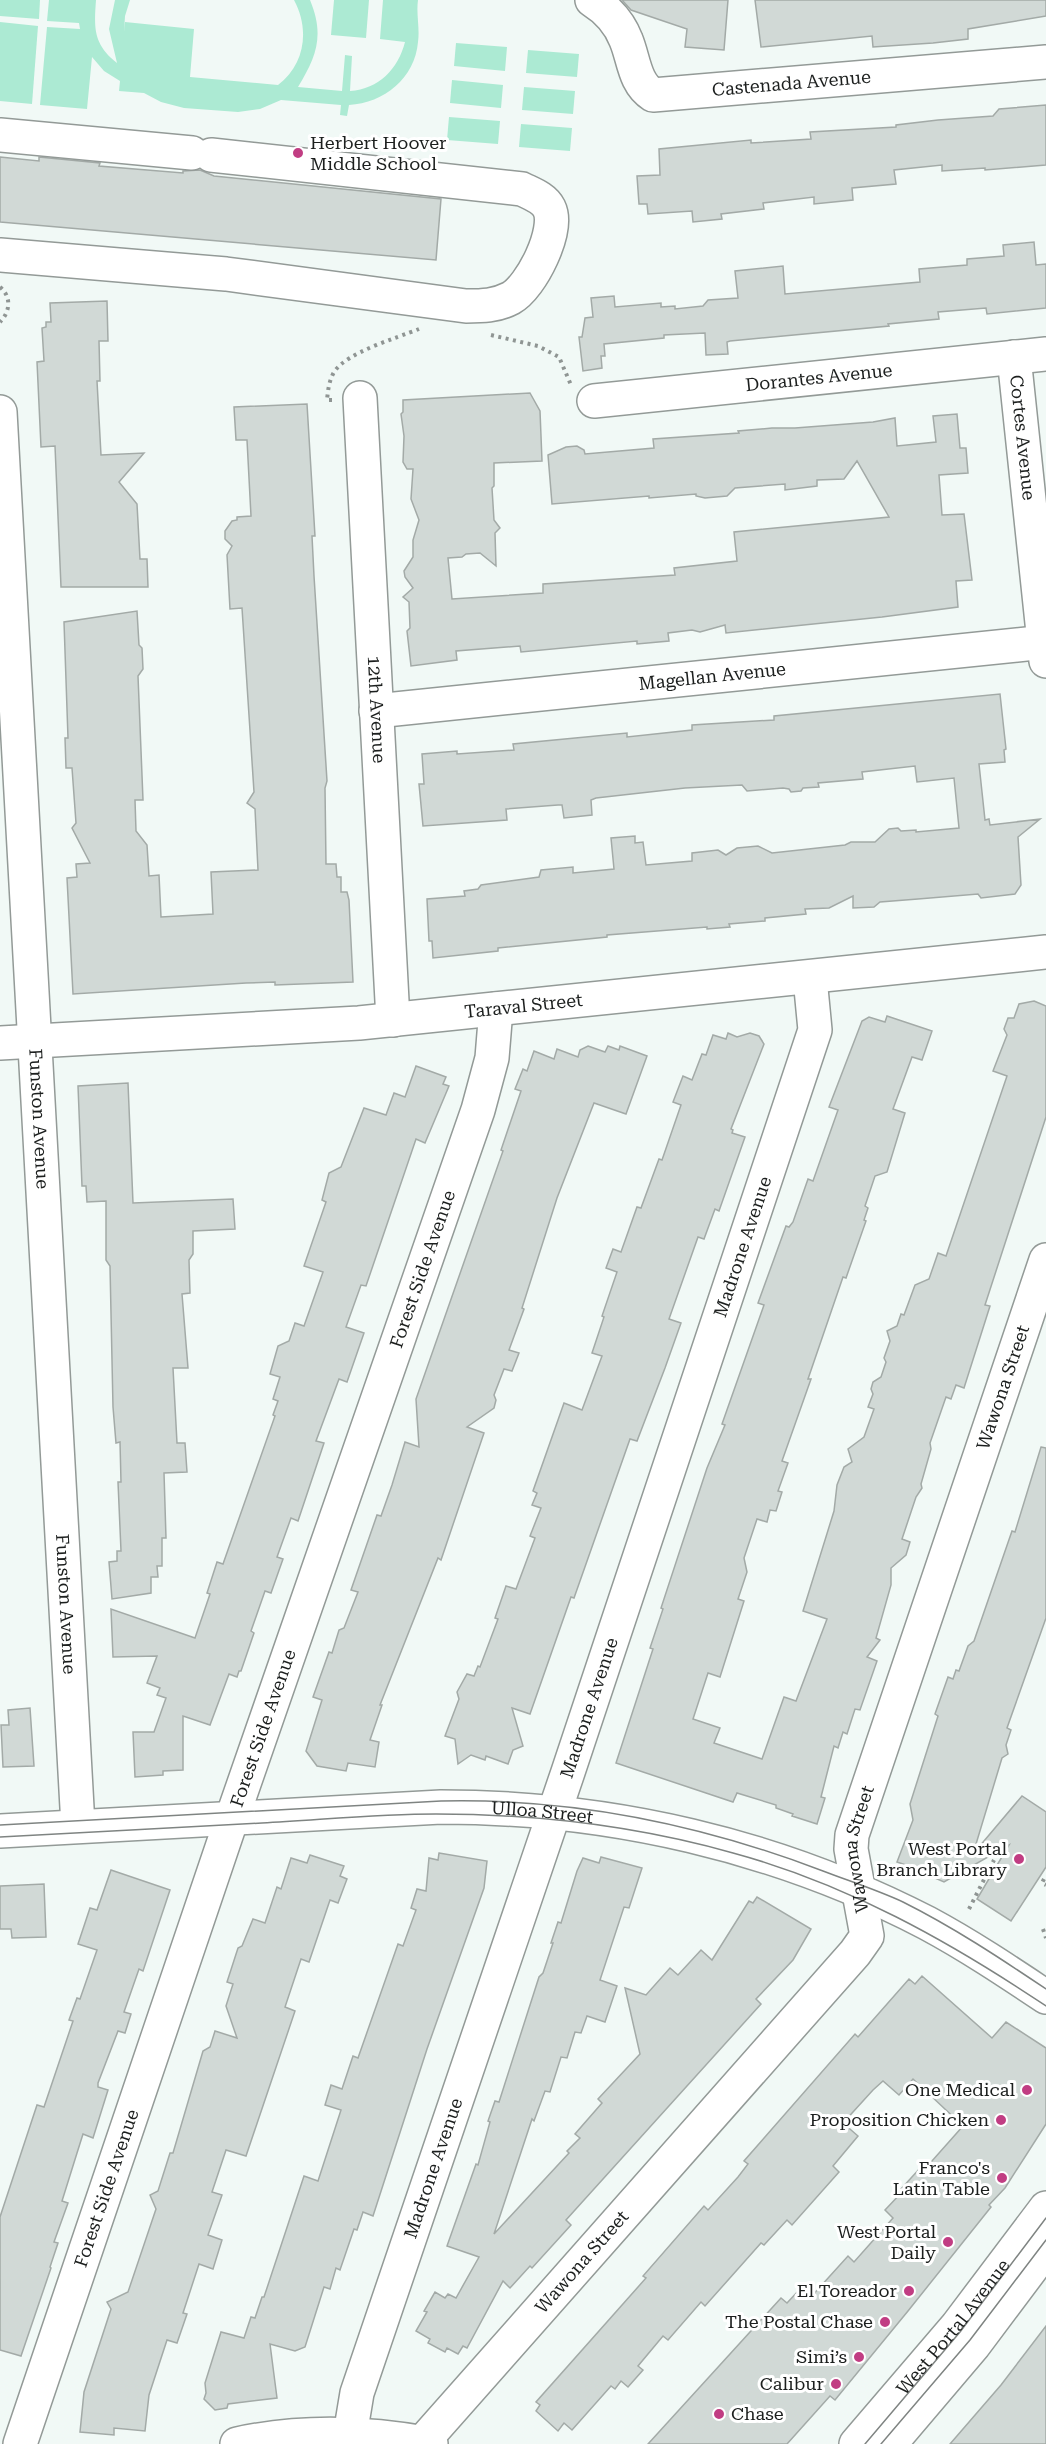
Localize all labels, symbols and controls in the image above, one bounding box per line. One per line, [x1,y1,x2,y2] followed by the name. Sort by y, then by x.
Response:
[711,66,872,100] street label: Castenada Avenue
[310,132,446,174] place label: Herbert Hoover Middle School
[291,146,305,160] marker: Herbert Hoover Middle School
[744,359,893,395] street label: Dorantes Avenue
[1006,374,1040,501] street label: Cortes Avenue
[364,655,390,764] street label: 12th Avenue
[638,658,787,694] street label: Magellan Avenue
[463,989,584,1022] street label: Taraval Street
[25,1048,54,1190] street label: Funston Avenue
[709,1173,776,1320] street label: Madrone Avenue
[385,1187,459,1351] street label: Forest Side Avenue
[972,1322,1033,1452] street label: Wawona Street
[52,1533,81,1675] street label: Funston Avenue
[556,1635,622,1781] street label: Madrone Avenue
[226,1646,300,1810] street label: Forest Side Avenue
[840,1782,878,1915] street label: Wawona Street
[491,1797,595,1827] street label: Ulloa Street
[876,1838,1007,1880] place label: West Portal Branch Library
[1012,1852,1026,1866] marker: West Portal Branch Library
[905,2079,1015,2100] place label: One Medical
[1020,2083,1034,2097] marker: One Medical
[399,2095,467,2241] street label: Madrone Avenue
[70,2106,143,2270] street label: Forest Side Avenue
[810,2109,989,2130] place label: Proposition Chicken
[994,2113,1008,2127] marker: Proposition Chicken
[893,2157,990,2199] place label: Franco's Latin Table
[995,2171,1009,2185] marker: Franco's Latin Table
[531,2206,633,2317] street label: Wawona Street
[837,2221,936,2263] place label: West Portal Daily
[941,2235,955,2249] marker: West Portal Daily
[892,2255,1014,2399] street label: West Portal Avenue
[797,2280,897,2301] place label: El Toreador
[902,2284,916,2298] marker: El Toreador
[725,2311,873,2332] place label: The Postal Chase
[878,2315,892,2329] marker: The Postal Chase
[796,2346,847,2367] place label: Simi’s
[852,2350,866,2364] marker: Simi’s
[760,2373,824,2394] place label: Calibur
[829,2377,843,2391] marker: Calibur
[731,2403,784,2424] place label: Chase
[712,2407,726,2421] marker: Chase

